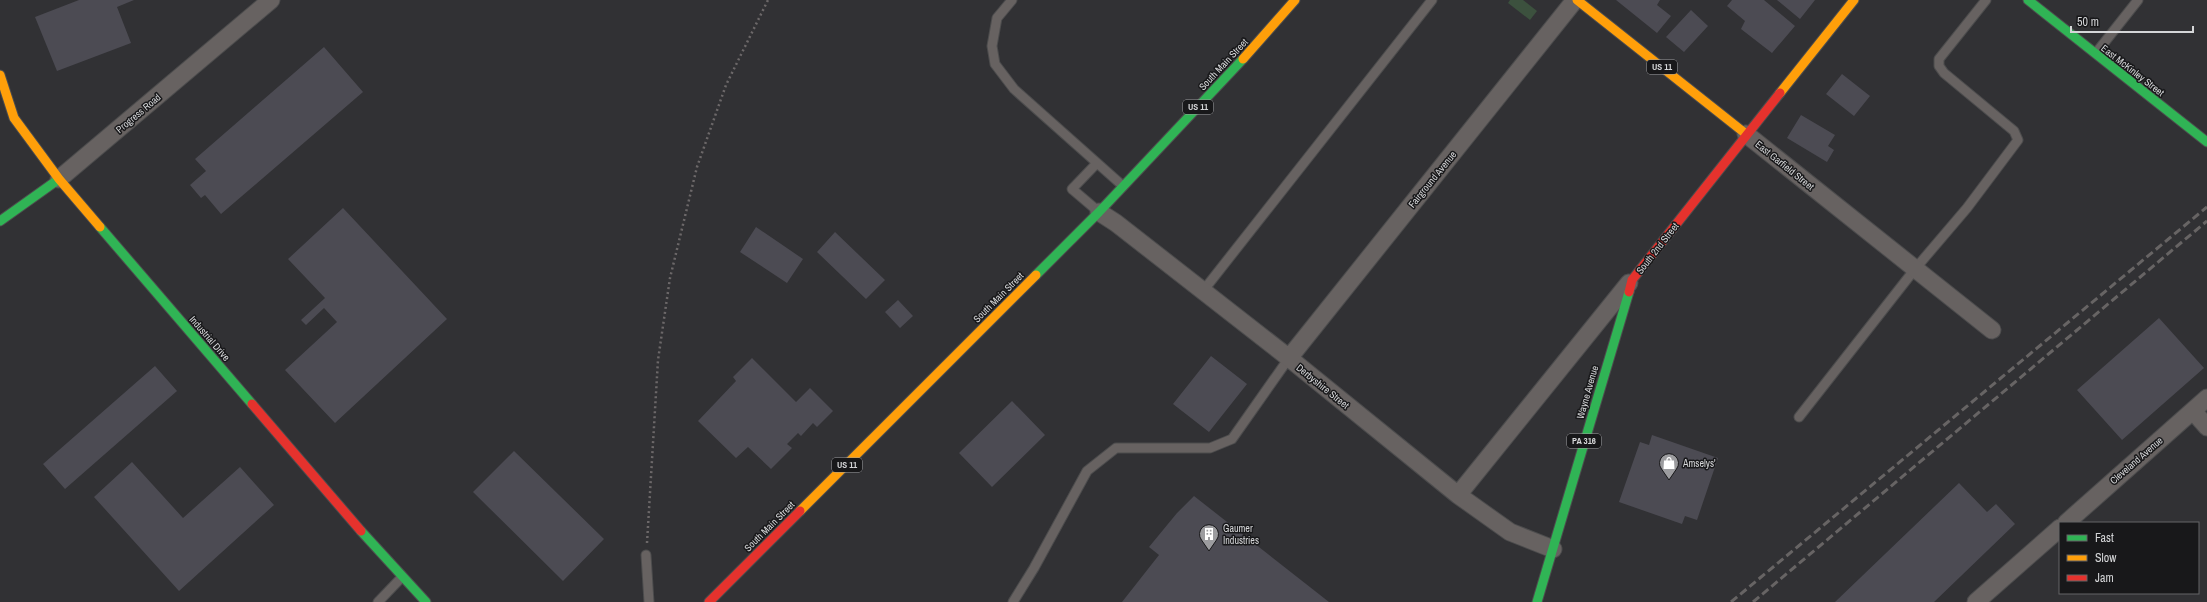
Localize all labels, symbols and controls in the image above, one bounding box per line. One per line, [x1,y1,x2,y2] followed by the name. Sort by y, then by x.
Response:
[2071,8,2193,34] scale bar
[2077,14,2099,30] text: 50 m
[1196,35,1251,93] street label: South Main Street
[2099,42,2167,100] street label: East McKinley Street
[1647,60,1677,74] road number: US 11
[113,91,163,136] street label: Progress Road
[1183,100,1213,114] road number: US 11
[1753,138,1817,194] street label: East Garfield Street
[1406,148,1459,210] street label: Fairground Avenue
[1633,219,1682,277] street label: South 2nd Street
[970,269,1027,325] street label: South Main Street
[186,313,233,364] street label: Industrial Drive
[1294,361,1352,412] street label: Derbyshire Street
[1574,364,1601,420] street label: Wayne Avenue
[1567,434,1601,448] road number: PA 316
[2107,434,2166,487] street label: Cleveland Avenue
[1658,452,1680,480] shop icon: Amselys'
[1682,457,1716,470] place label: Amselys'
[832,458,862,472] road number: US 11
[741,498,798,554] street label: South Main Street
[1223,522,1259,547] place label: Gaumer Industries
[2059,522,2199,594] legend
[1198,523,1220,551] building icon: Gaumer Industries
[2095,530,2114,546] text: Fast
[2095,550,2117,566] text: Slow
[2095,570,2114,586] text: Jam

